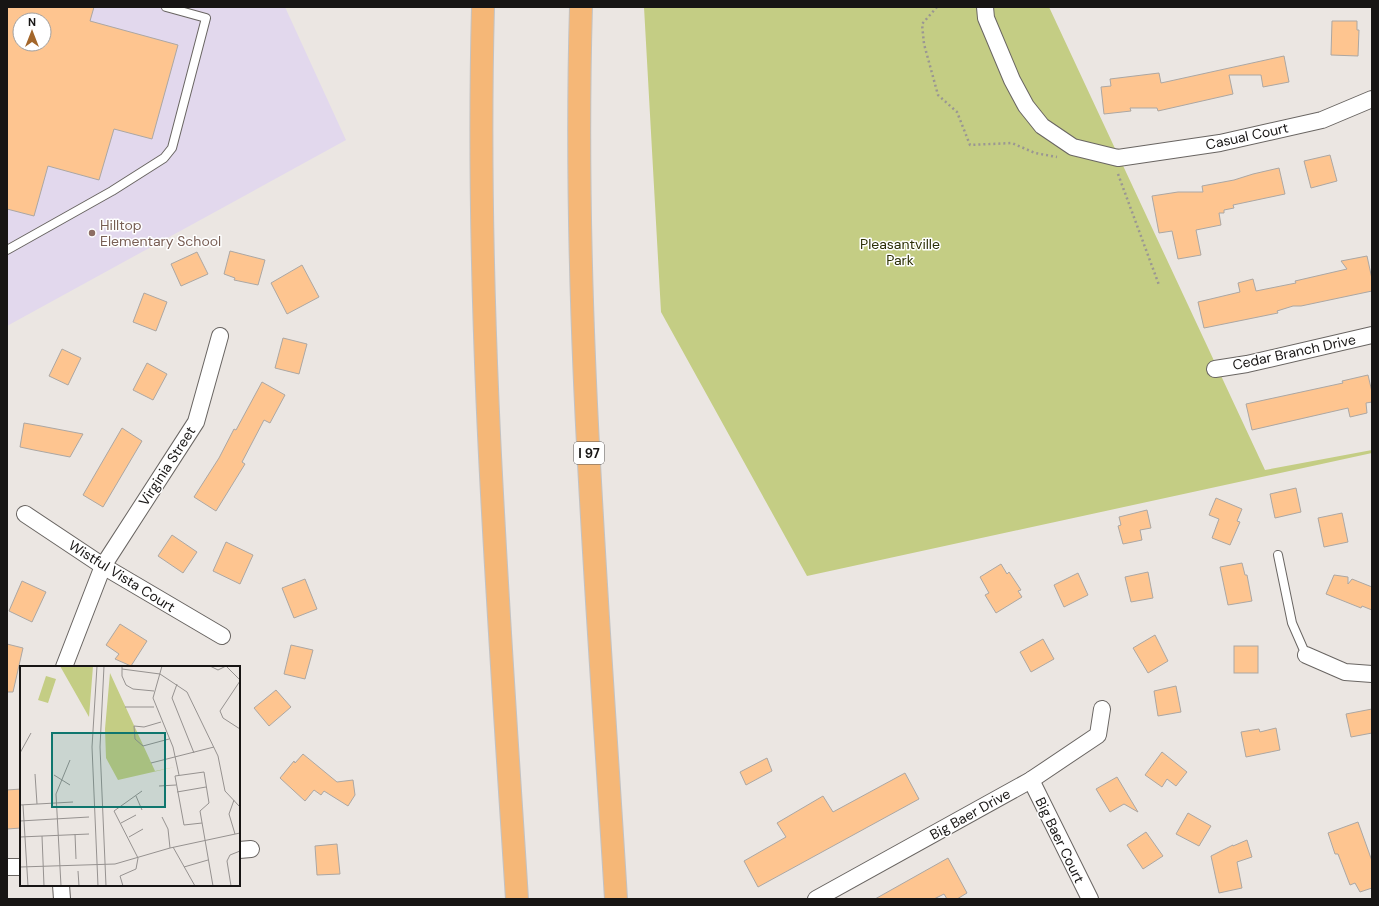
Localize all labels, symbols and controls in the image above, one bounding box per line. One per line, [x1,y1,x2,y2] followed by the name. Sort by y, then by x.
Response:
[12,12,52,52] north arrow
[28,15,36,29] text: N
[1204,118,1290,154] street label: Casual Court
[100,216,221,250] place label: Hilltop Elementary School
[87,228,97,238] marker: Hilltop Elementary School
[860,235,940,269] park label: Pleasantville Park
[1231,330,1357,374] street label: Cedar Branch Drive
[135,423,199,509] street label: Virginia Street
[574,442,604,464] road number: I 97
[65,536,179,616] street label: Wistful Vista Court
[20,666,240,886] inset map
[927,784,1014,844] street label: Big Baer Drive
[1031,794,1089,886] street label: Big Baer Court

